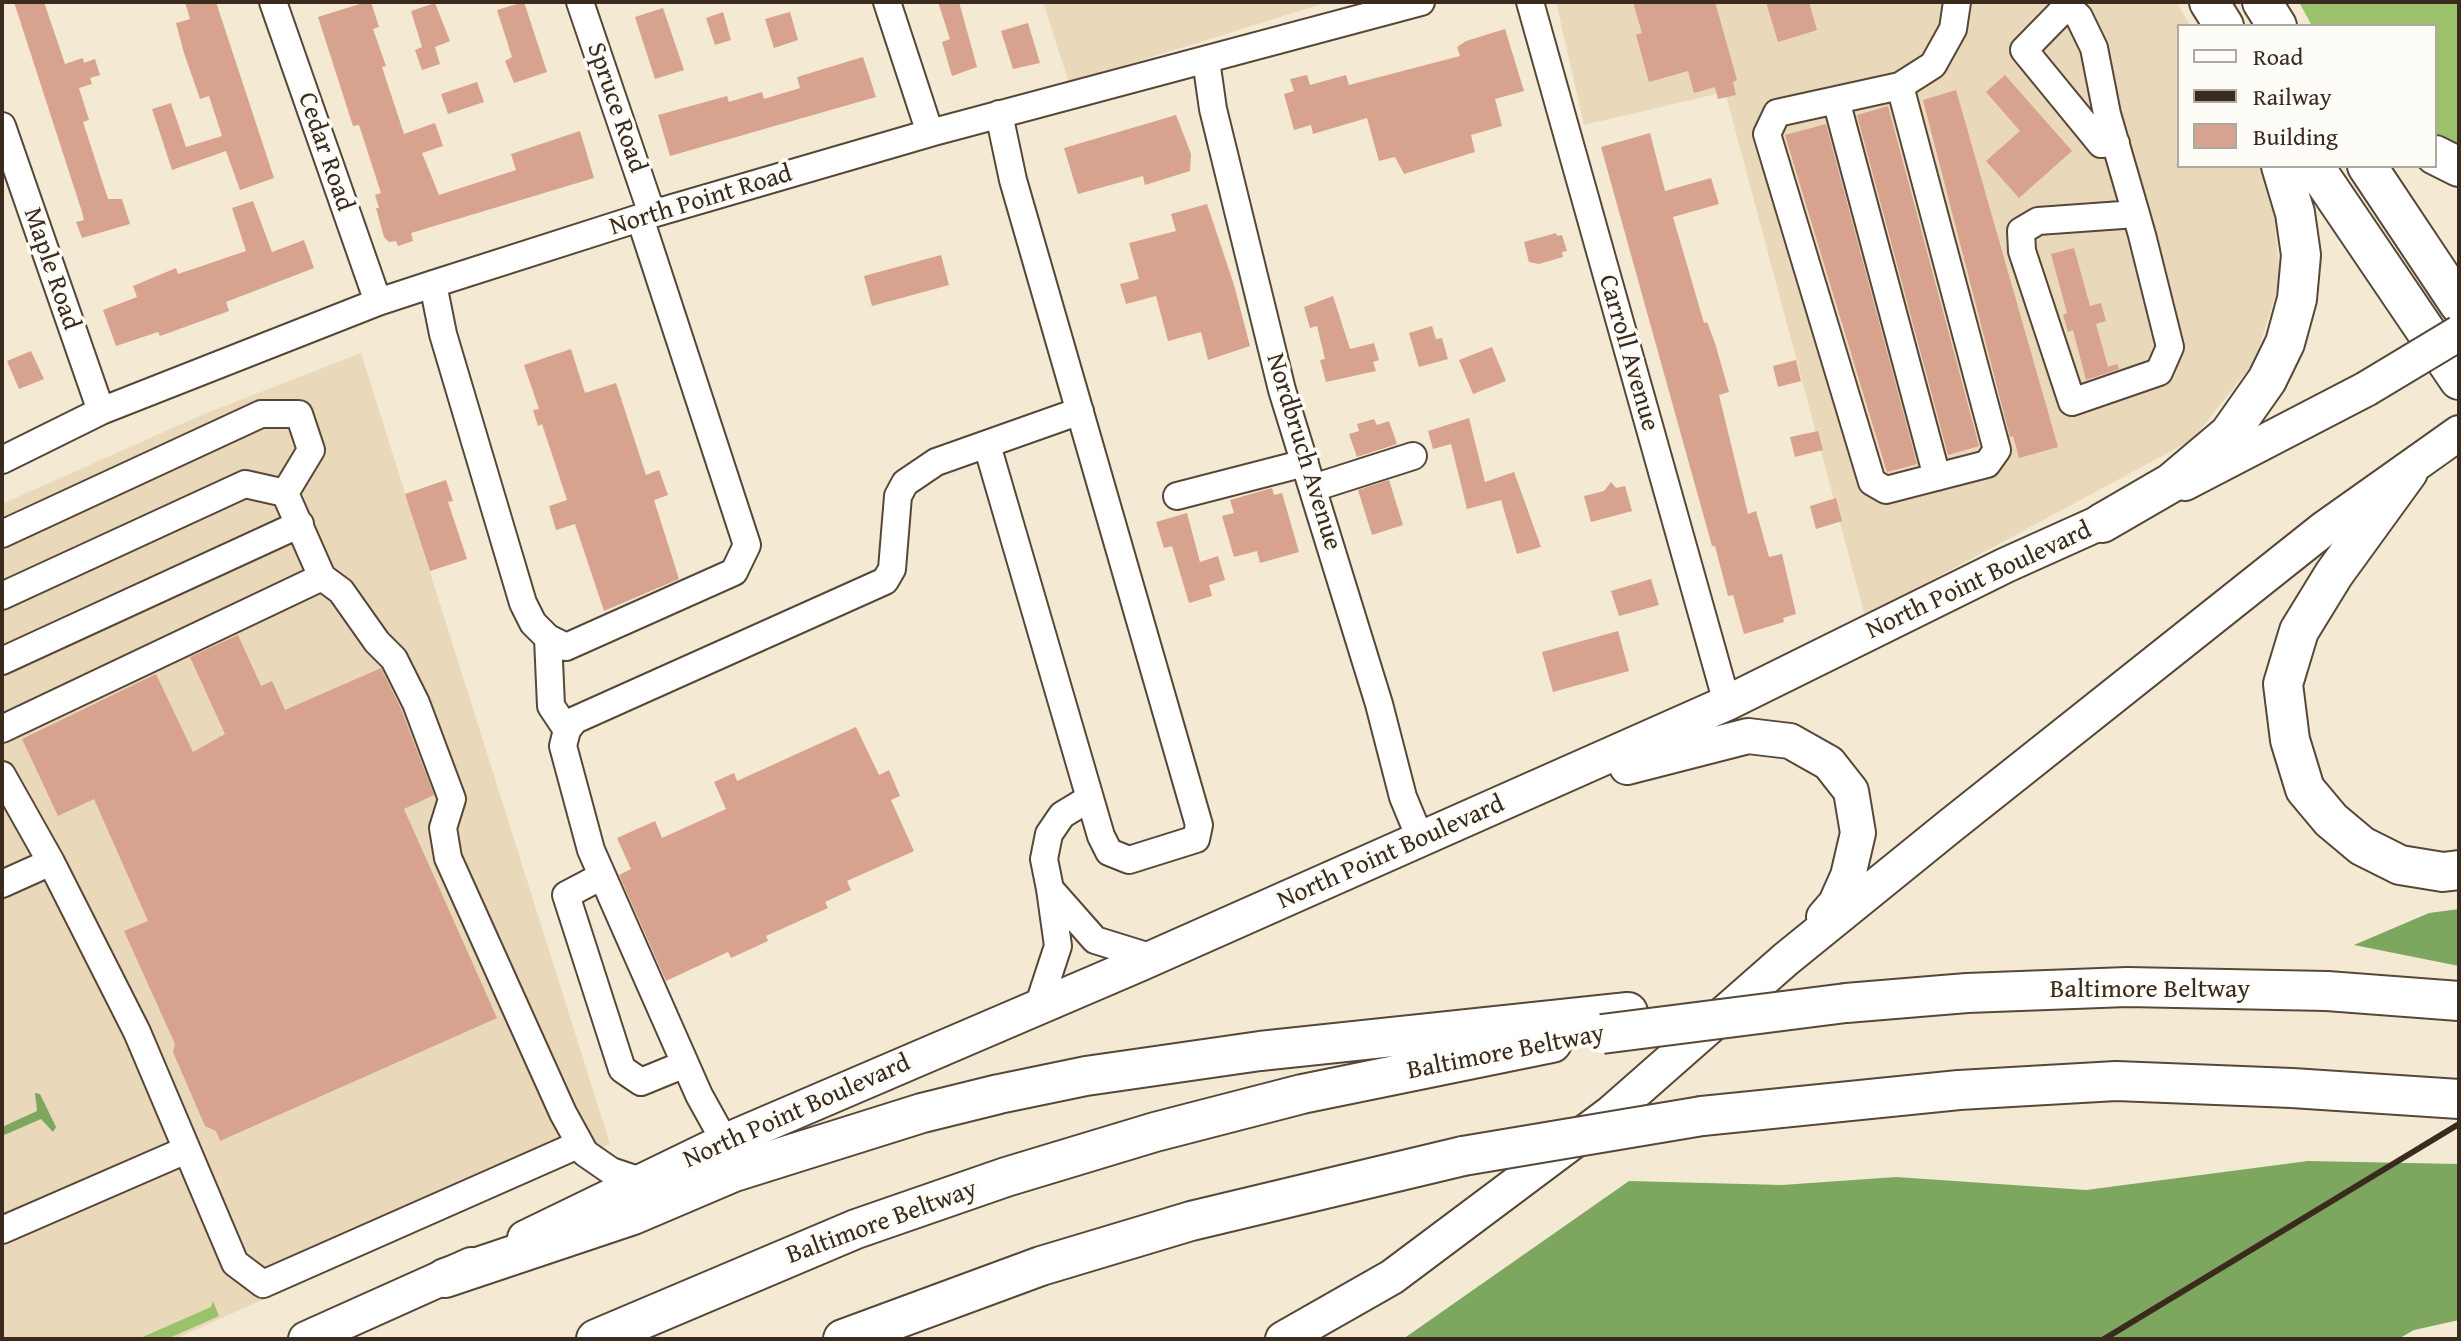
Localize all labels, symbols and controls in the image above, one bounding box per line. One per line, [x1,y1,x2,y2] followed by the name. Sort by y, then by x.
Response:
[2177,24,2437,168] legend
[579,39,653,177] street label: Spruce Road
[2253,39,2303,74] text: Road
[2253,79,2332,114] text: Railway
[290,89,360,215] street label: Cedar Road
[2253,119,2338,154] text: Building
[606,158,796,244] street label: North Point Road
[16,204,86,334] street label: Maple Road
[1591,271,1665,435] street label: Carroll Avenue
[1258,350,1348,554] street label: Nordbruch Avenue
[1861,515,2097,647] street label: North Point Boulevard
[1273,789,1509,917] street label: North Point Boulevard
[2050,974,2250,1006] street label: Baltimore Beltway
[1405,1019,1607,1087] street label: Baltimore Beltway
[679,1048,915,1176] street label: North Point Boulevard
[783,1174,981,1272] street label: Baltimore Beltway

